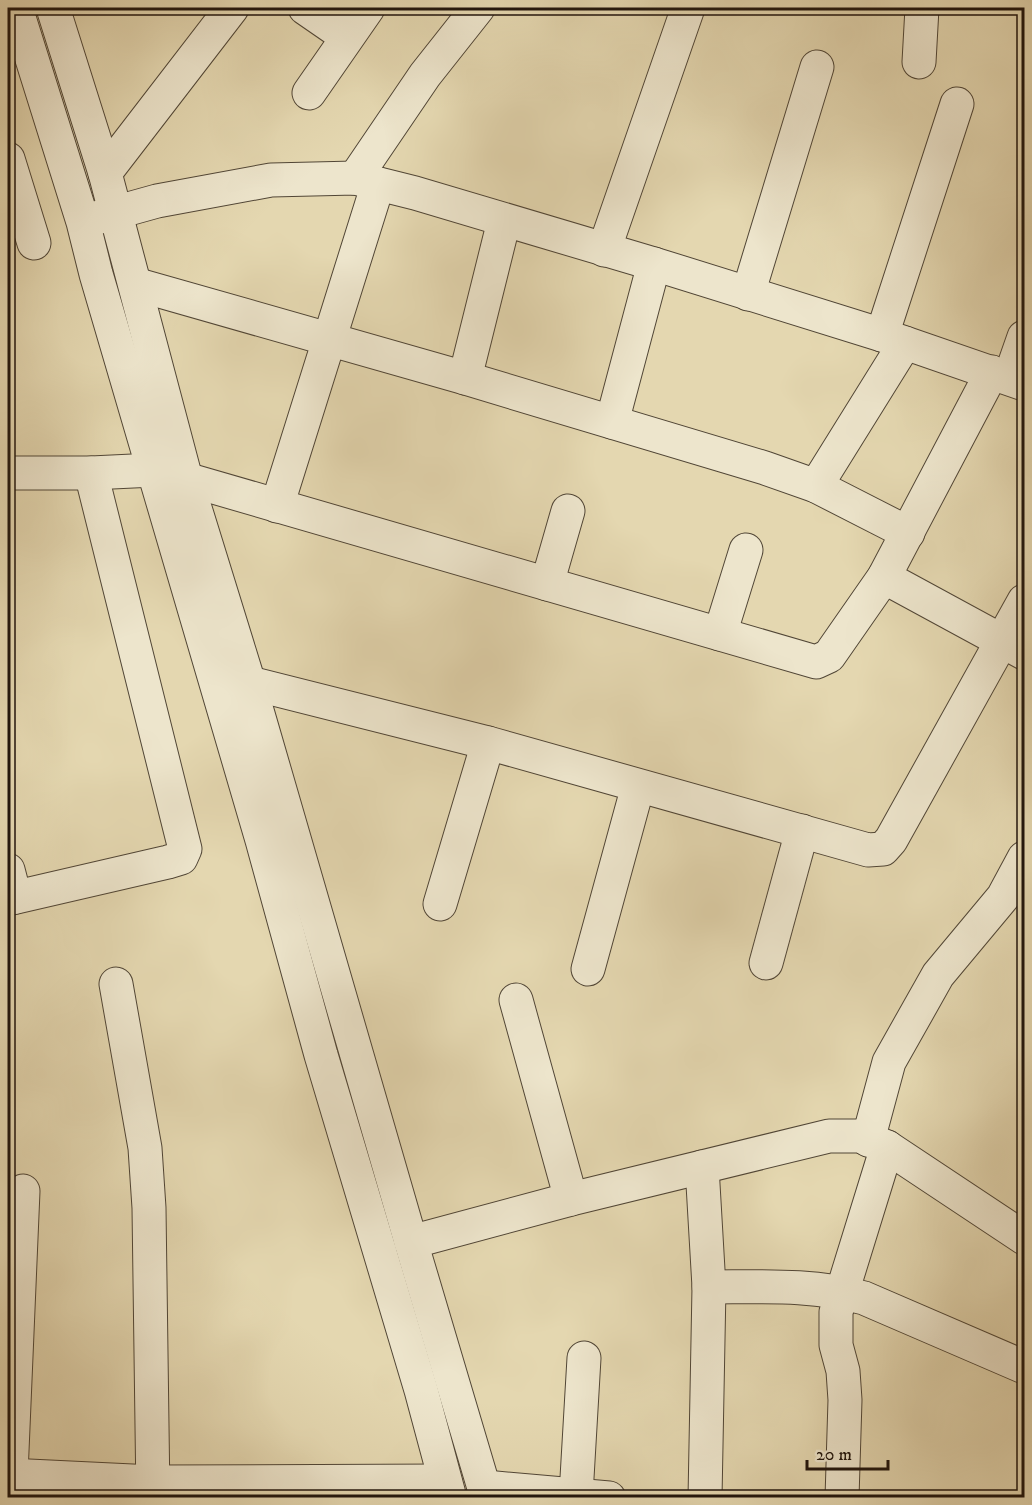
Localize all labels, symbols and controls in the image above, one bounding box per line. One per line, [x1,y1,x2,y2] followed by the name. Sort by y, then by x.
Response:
[807,1433,888,1471] scale bar
[816,1444,852,1466] text: 20 m

